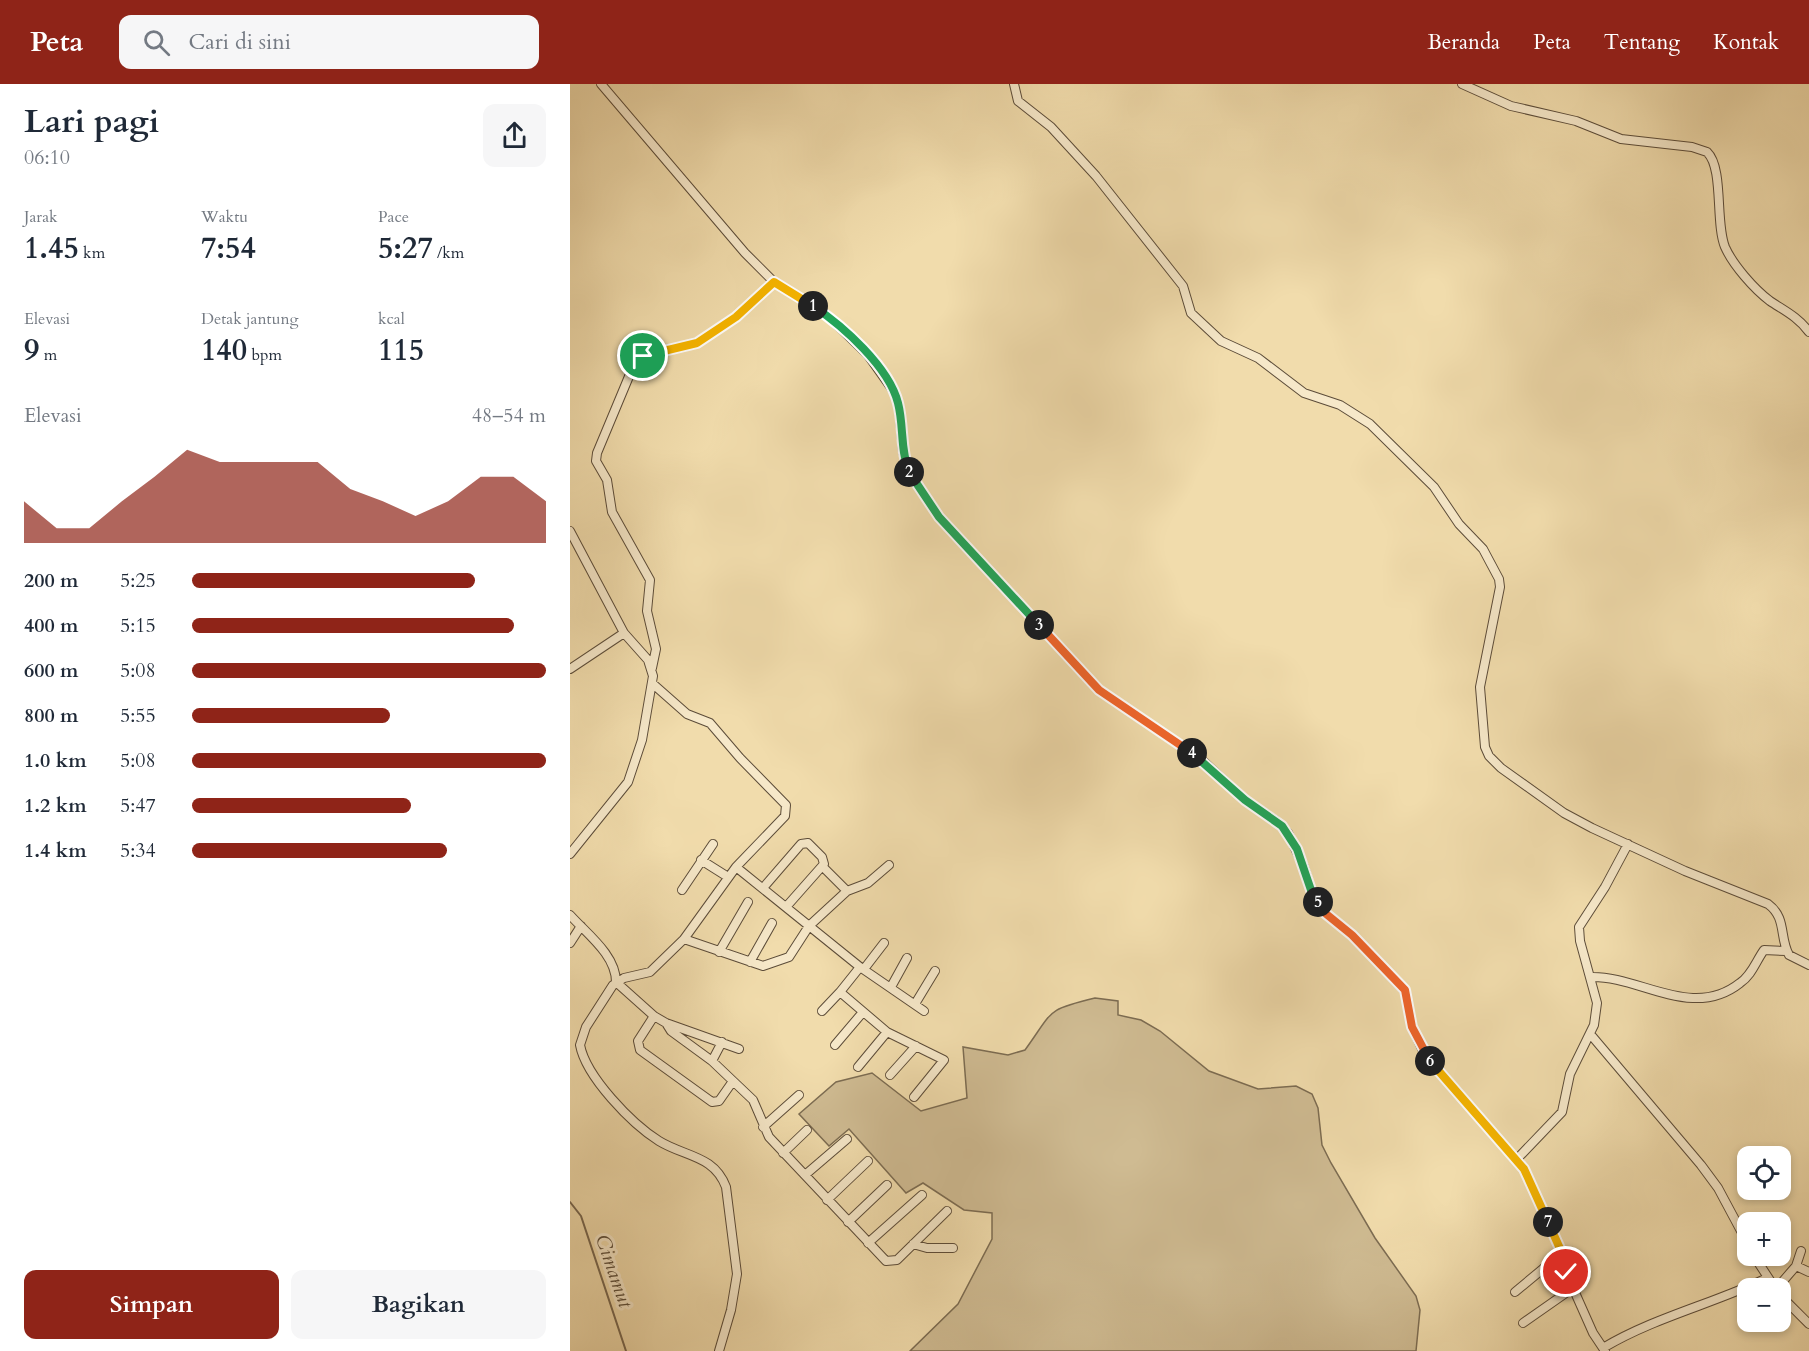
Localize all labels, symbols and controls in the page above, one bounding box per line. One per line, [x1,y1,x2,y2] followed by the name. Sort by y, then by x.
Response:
[119,15,539,69] search box
[30,23,83,61] text: Peta
[140,26,173,59] icon: search
[188,27,291,57] text: Cari di sini
[1427,28,1500,57] text: Beranda
[1533,28,1571,57] text: Peta
[1604,28,1680,57] text: Tentang
[1713,28,1779,57] text: Kontak
[24,99,159,144] text: Lari pagi
[483,104,546,167] button: share
[24,144,70,171] text: 06:10
[24,206,58,228] text: Jarak
[201,206,248,228] text: Waktu
[378,206,409,228] text: Pace
[24,228,79,269] text: 1.45
[201,228,256,269] text: 7:54
[378,228,433,269] text: 5:27
[79,242,105,264] text: km
[433,242,464,264] text: /km
[798,291,828,321] pin: 1
[809,295,817,317] text: 1
[24,308,70,330] text: Elevasi
[201,308,299,330] text: Detak jantung
[378,308,405,330] text: kcal
[24,330,39,371] text: 9
[201,330,247,371] text: 140
[378,330,424,371] text: 115
[617,330,668,381] pin
[626,339,659,372] icon: arrive
[39,344,57,366] text: m
[247,344,282,366] text: bpm
[24,402,82,429] text: Elevasi
[472,402,546,429] text: 48–54 m
[894,457,924,487] pin: 2
[905,461,913,483] text: 2
[24,567,79,594] text: 200 m
[120,567,156,594] text: 5:25
[1024,610,1054,640] pin: 3
[24,612,79,639] text: 400 m
[120,612,156,639] text: 5:15
[1035,614,1043,636] text: 3
[24,657,79,684] text: 600 m
[120,657,156,684] text: 5:08
[24,702,79,729] text: 800 m
[120,702,156,729] text: 5:55
[1177,738,1207,768] pin: 4
[1188,742,1196,764] text: 4
[24,747,87,774] text: 1.0 km
[120,747,156,774] text: 5:08
[24,792,87,819] text: 1.2 km
[120,792,156,819] text: 5:47
[24,837,87,864] text: 1.4 km
[120,837,156,864] text: 5:34
[1303,887,1333,917] pin: 5
[1314,891,1322,913] text: 5
[1415,1046,1445,1076] pin: 6
[1426,1050,1434,1072] text: 6
[1737,1146,1791,1332] map controls
[1737,1146,1791,1200] button: locate
[1533,1207,1563,1237] pin: 7
[1544,1211,1552,1233] text: 7
[1737,1212,1791,1266] button: +
[589,1231,640,1312] water label: Cimamut
[1540,1246,1591,1297] pin
[1549,1255,1582,1288] icon: check
[24,1270,279,1339] button: Simpan
[291,1270,546,1339] button: Bagikan
[1737,1278,1791,1332] button: −

